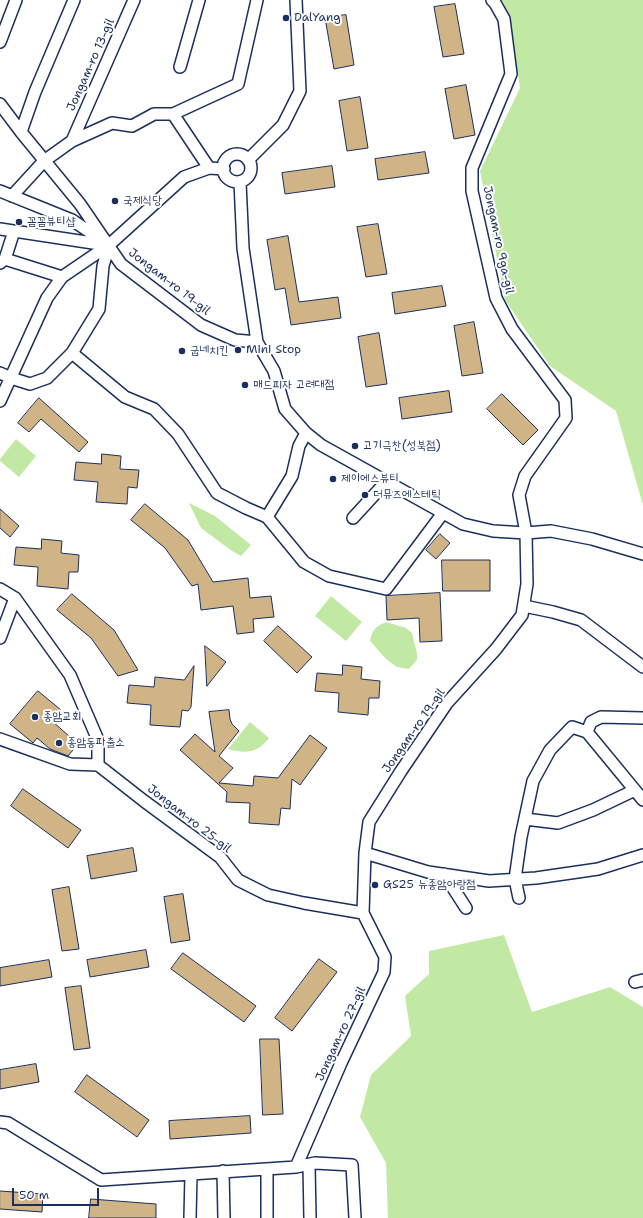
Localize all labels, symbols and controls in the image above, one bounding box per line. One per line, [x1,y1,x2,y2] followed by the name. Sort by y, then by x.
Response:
[294,11,341,25] place label: DalYang
[281,13,291,23] marker: DalYang
[64,17,118,113] street label: Jongam-ro 13-gil
[480,185,516,295] street label: Jongam-ro 9ga-gil
[123,194,162,208] place label: 국제식당
[110,196,120,206] marker: 국제식당
[27,215,75,229] place label: 꼼꼼뷰티샵
[14,217,24,227] marker: 꼼꼼뷰티샵
[125,246,213,318] street label: Jongam-ro 19-gil
[246,343,301,357] place label: Mini Stop
[190,344,229,358] place label: 굽네치킨
[233,345,243,355] marker: Mini Stop
[177,346,187,356] marker: 굽네치킨
[253,378,334,392] place label: 매드피자 고려대점
[240,380,250,390] marker: 매드피자 고려대점
[363,439,441,453] place label: 고기극찬(성북점)
[350,441,360,451] marker: 고기극찬(성북점)
[341,472,399,486] place label: 제이에스뷰티
[328,474,338,484] marker: 제이에스뷰티
[373,488,441,502] place label: 더뮤즈에스테틱
[360,490,370,500] marker: 더뮤즈에스테틱
[380,686,448,776] street label: Jongam-ro 19-gil
[43,710,82,724] place label: 종암교회
[30,712,40,722] marker: 종암교회
[67,736,125,750] place label: 종암동파출소
[54,738,64,748] marker: 종암동파출소
[144,782,234,856] street label: Jongam-ro 25-gil
[383,878,476,892] place label: GS25 뉴종암아랑점
[370,880,380,890] marker: GS25 뉴종암아랑점
[313,984,369,1084] street label: Jongam-ro 27-gil
[14,1180,101,1206] scale bar
[19,1187,49,1203] text: 50 m

